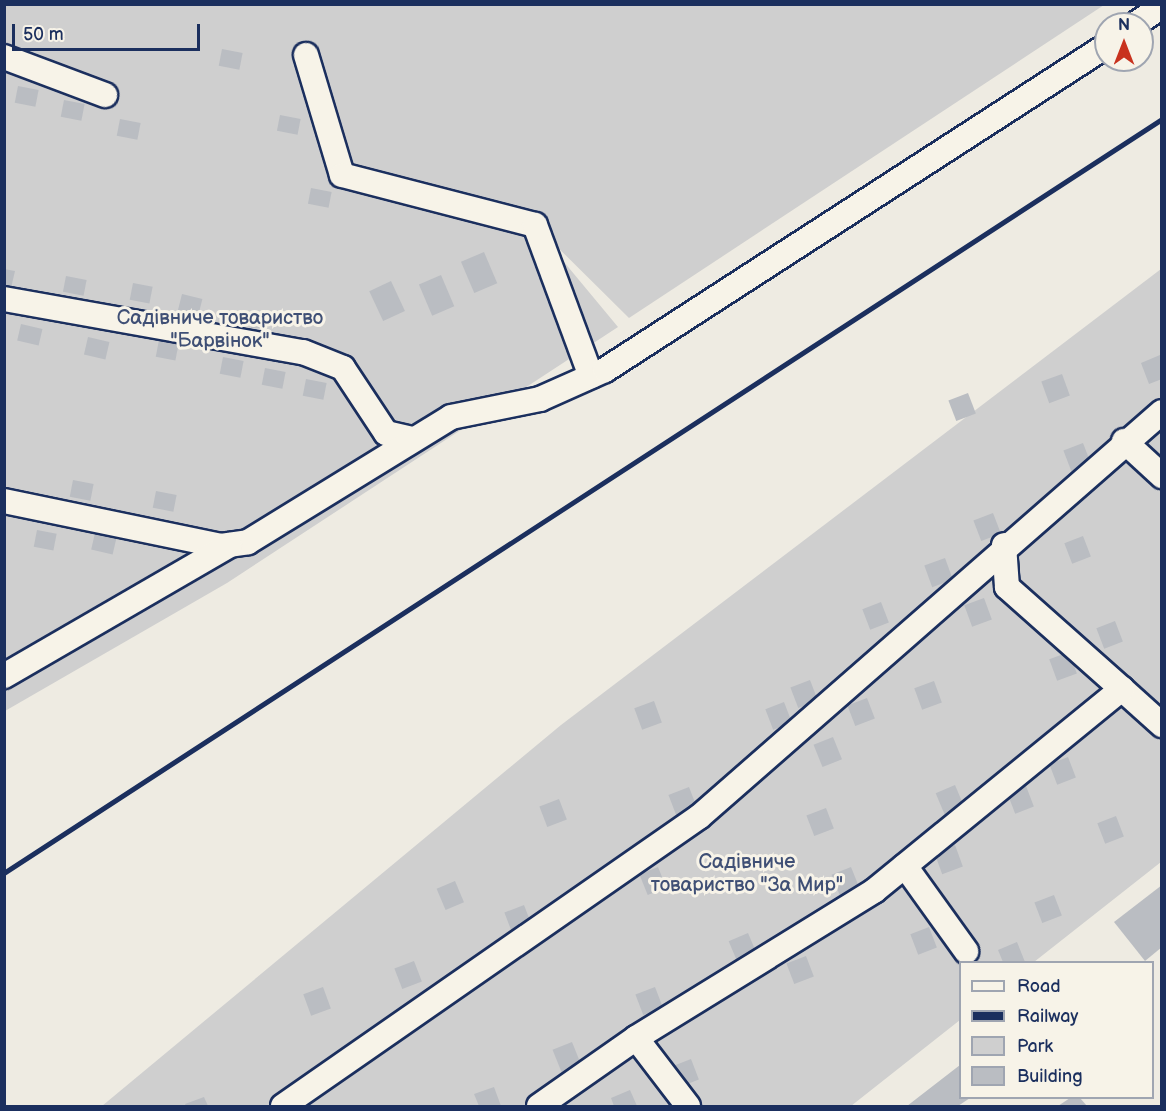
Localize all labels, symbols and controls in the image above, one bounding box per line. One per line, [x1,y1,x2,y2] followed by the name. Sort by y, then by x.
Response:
[15,12,202,50] scale bar
[1094,12,1154,72] north arrow
[1118,16,1130,35] text: N
[23,24,64,45] text: 50 m
[117,307,323,354] park label: Садівниче товариство "Барвінок"
[651,851,843,898] park label: Садівниче товариство "За Мир"
[959,961,1154,1099] legend
[1017,976,1061,997] text: Road
[1017,1006,1079,1027] text: Railway
[1017,1036,1053,1057] text: Park
[1017,1066,1083,1087] text: Building

